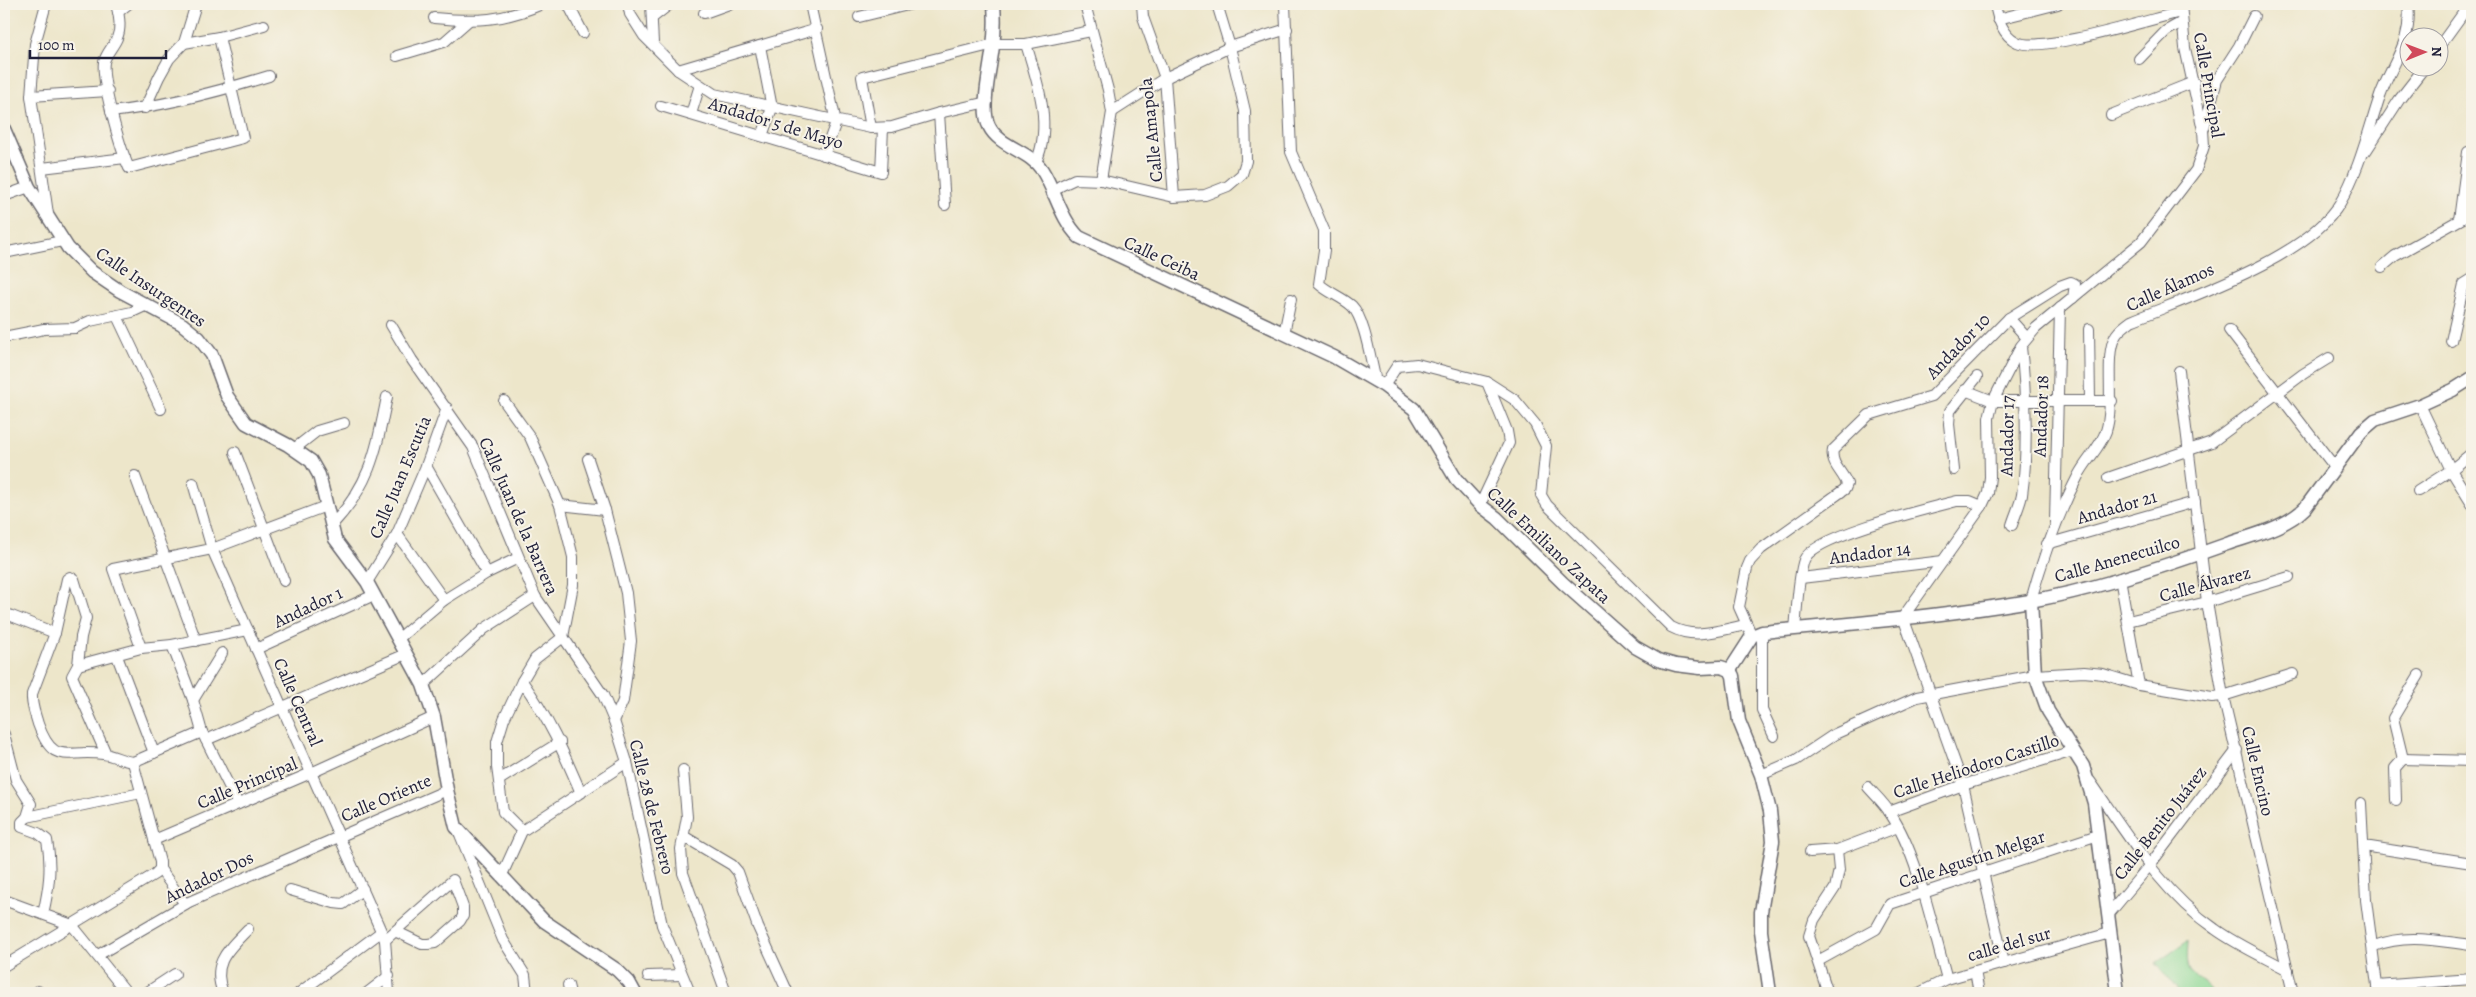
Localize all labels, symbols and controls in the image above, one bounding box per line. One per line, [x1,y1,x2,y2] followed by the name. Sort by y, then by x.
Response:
[30,28,166,60] scale bar
[2398,28,2448,78] north arrow
[2188,30,2230,140] street label: Calle Principal
[38,35,75,55] text: 100 m
[2427,47,2446,57] text: N
[1134,76,1168,183] street label: Calle Amapola
[705,91,846,155] street label: Andador 5 de Mayo
[1120,230,1205,286] street label: Calle Ceiba
[91,241,211,333] street label: Calle Insurgentes
[2122,257,2218,317] street label: Calle Álamos
[1920,308,1995,385] street label: Andador 10
[2028,375,2054,458] street label: Andador 18
[1994,395,2020,478] street label: Andador 17
[363,411,437,542] street label: Calle Juan Escutia
[473,433,565,599] street label: Calle Juan de la Barrera
[1482,481,1617,609] street label: Calle Emiliano Zapata
[2073,484,2160,530] street label: Andador 21
[2052,530,2182,588] street label: Calle Anenecuilco
[1827,536,1912,570] street label: Andador 14
[2157,560,2253,608] street label: Calle Álvarez
[269,581,346,634] street label: Andador 1
[268,654,328,751] street label: Calle Central
[2236,724,2280,818] street label: Calle Encino
[1890,728,2062,804] street label: Calle Heliodoro Castillo
[624,737,680,877] street label: Calle 28 de Febrero
[193,751,301,815] street label: Calle Principal
[2108,761,2212,885] street label: Calle Benito Juárez
[337,768,435,828] street label: Calle Oriente
[1896,824,2048,894] street label: Calle Agustín Melgar
[160,845,257,909] street label: Andador Dos
[1964,921,2054,967] street label: calle del sur

